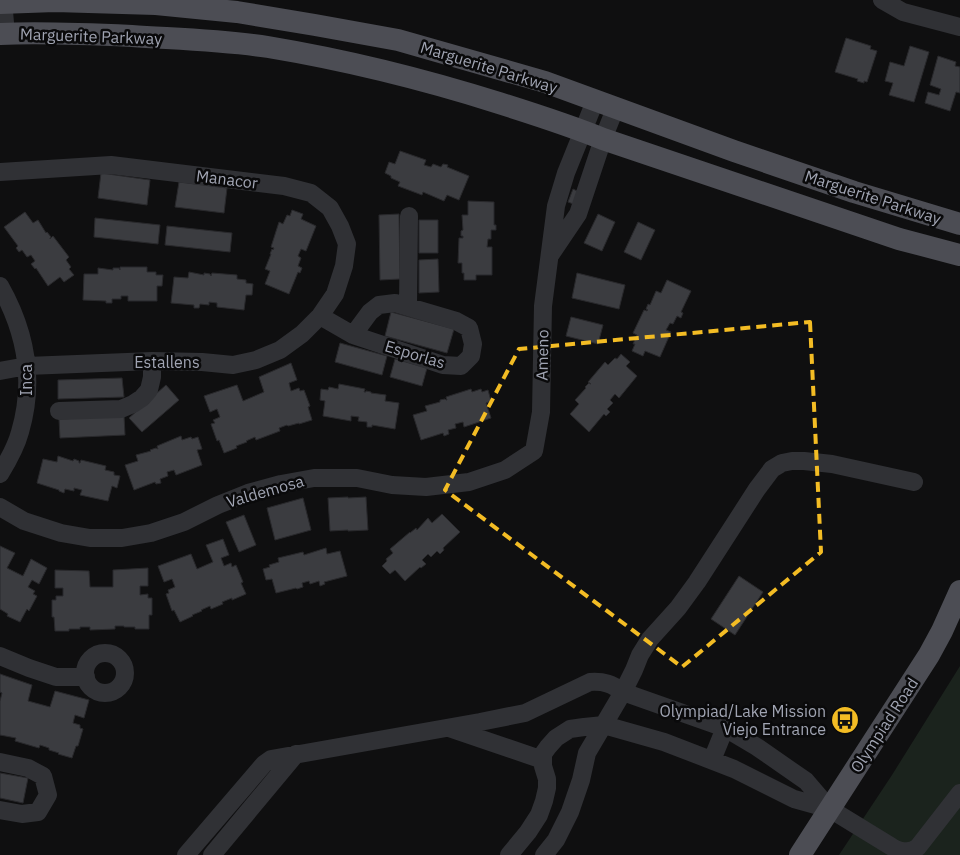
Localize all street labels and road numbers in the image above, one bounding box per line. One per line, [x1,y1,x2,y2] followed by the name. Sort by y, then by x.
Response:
[20,24,162,48] street label: Marguerite Parkway
[418,37,560,97] street label: Marguerite Parkway
[195,165,259,193] street label: Manacor
[802,166,944,228] street label: Marguerite Parkway
[532,329,552,381] street label: Ameno
[382,335,448,373] street label: Esporlas
[134,352,200,372] street label: Estallens
[16,364,36,396] street label: Inca
[224,470,306,512] street label: Valdemosa
[846,674,922,776] street label: Olympiad Road

